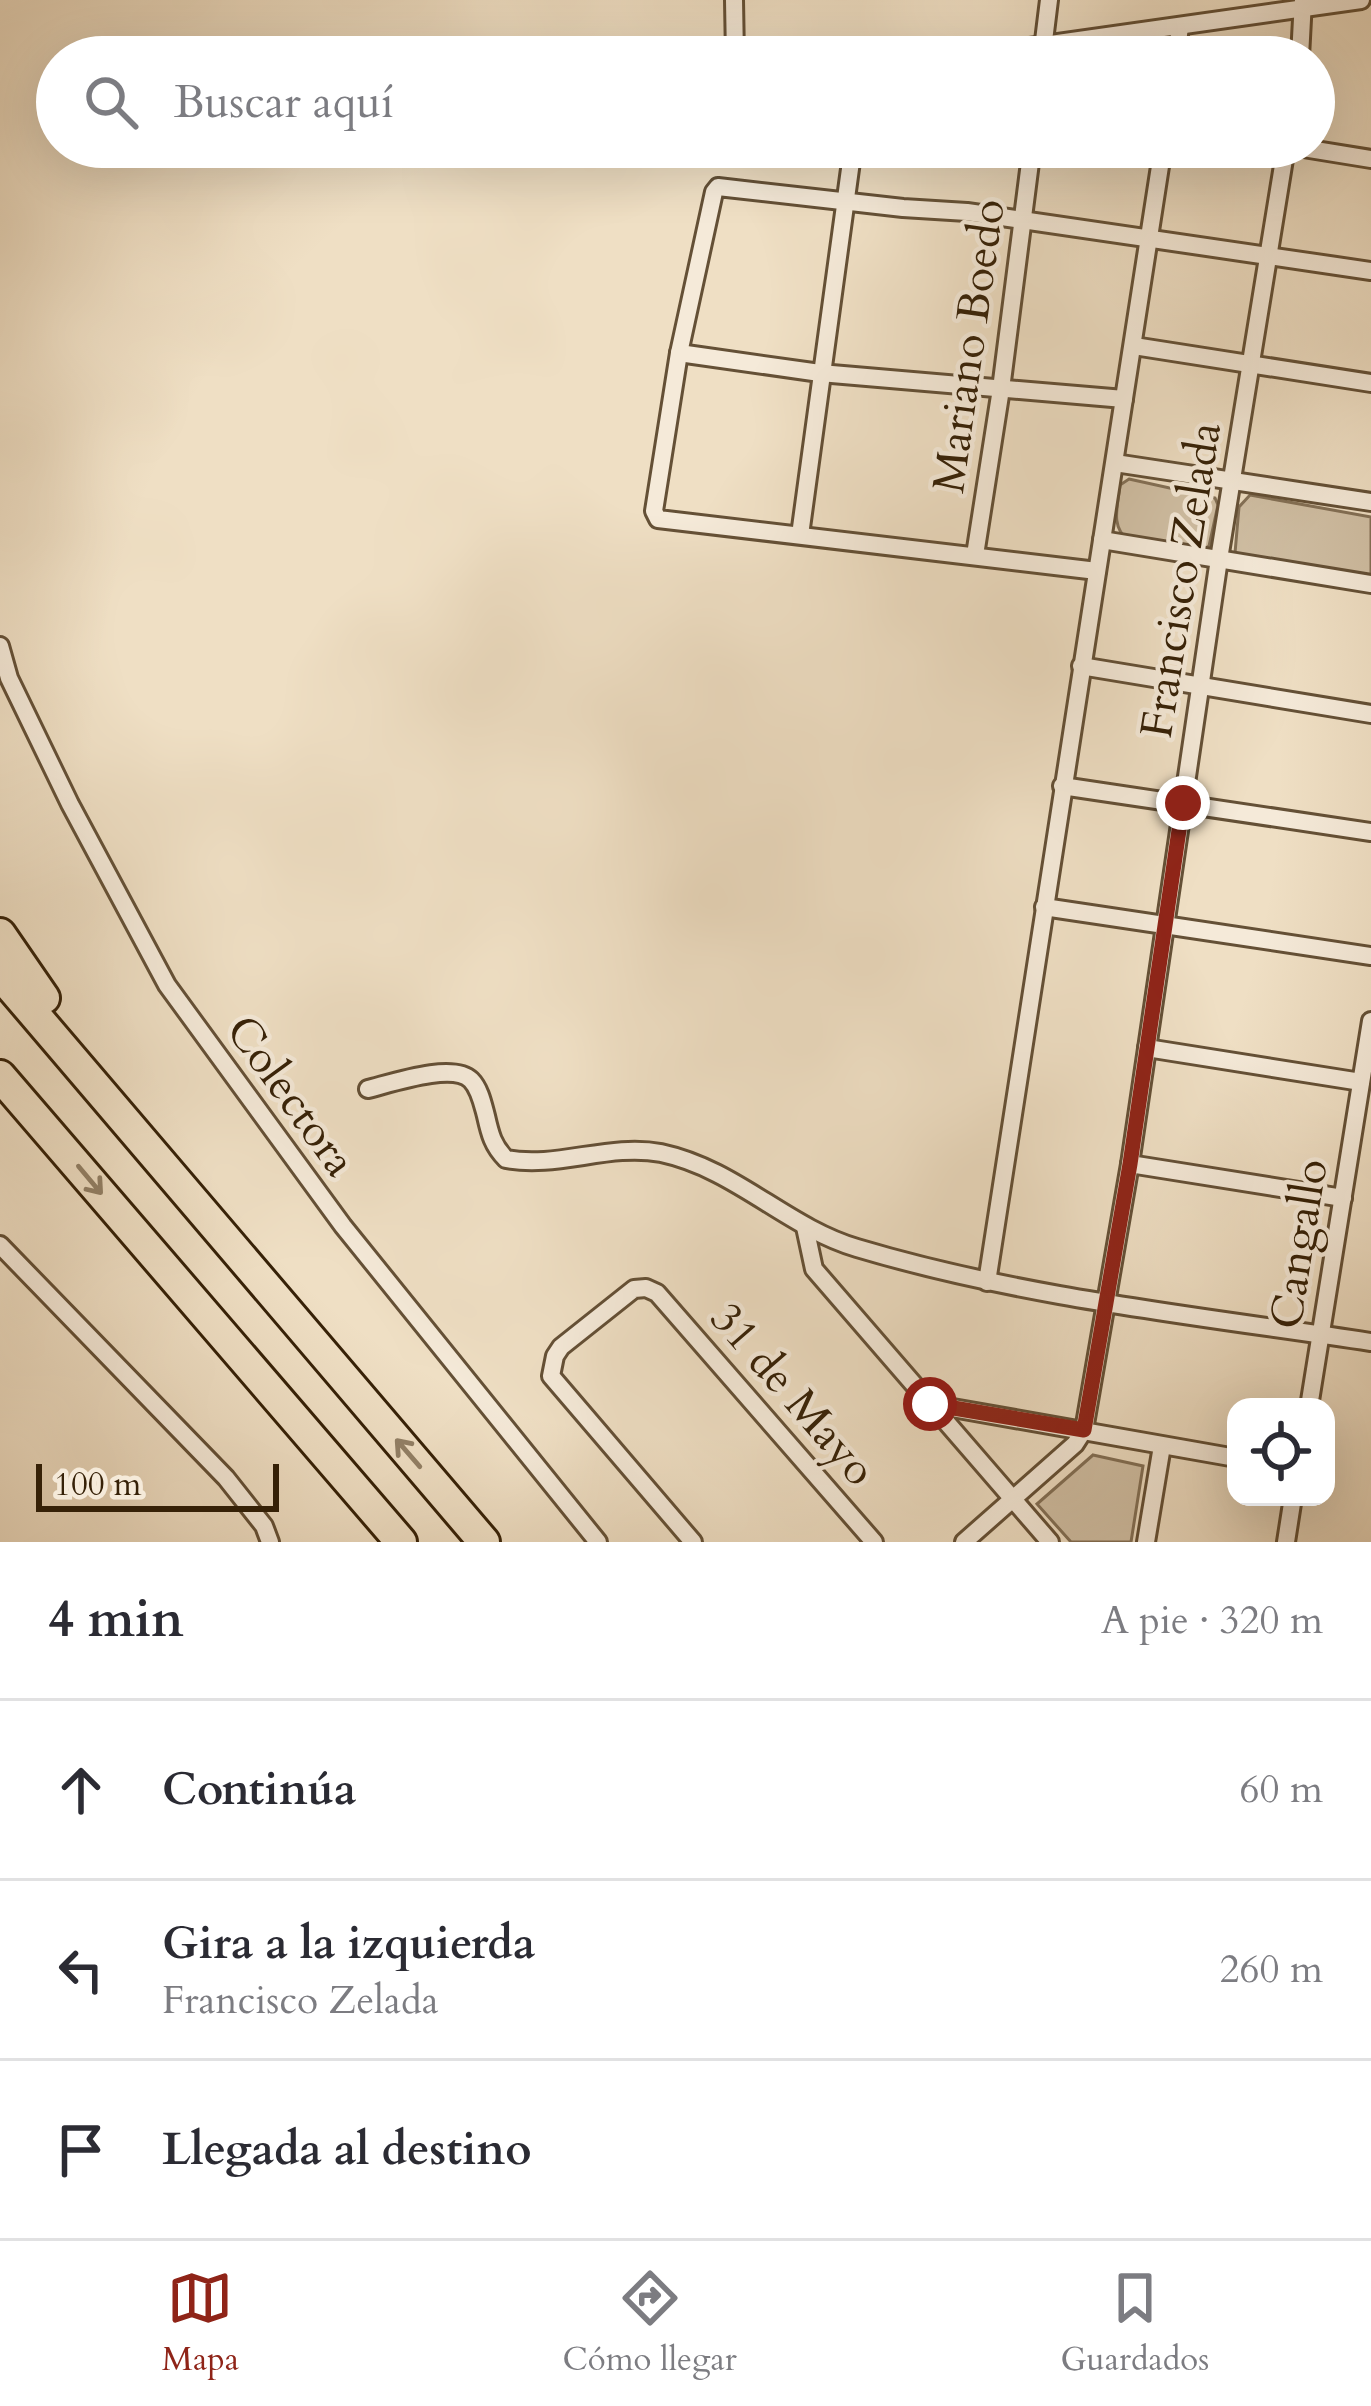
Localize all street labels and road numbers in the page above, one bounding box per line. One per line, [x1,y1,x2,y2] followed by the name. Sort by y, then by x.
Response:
[918,195,1020,497] street label: Mariano Boedo
[1126,418,1236,742] street label: Francisco Zelada
[212,1003,370,1189] street label: Colectora
[1255,1155,1343,1333] street label: Cangallo
[696,1289,890,1499] street label: 31 de Mayo

